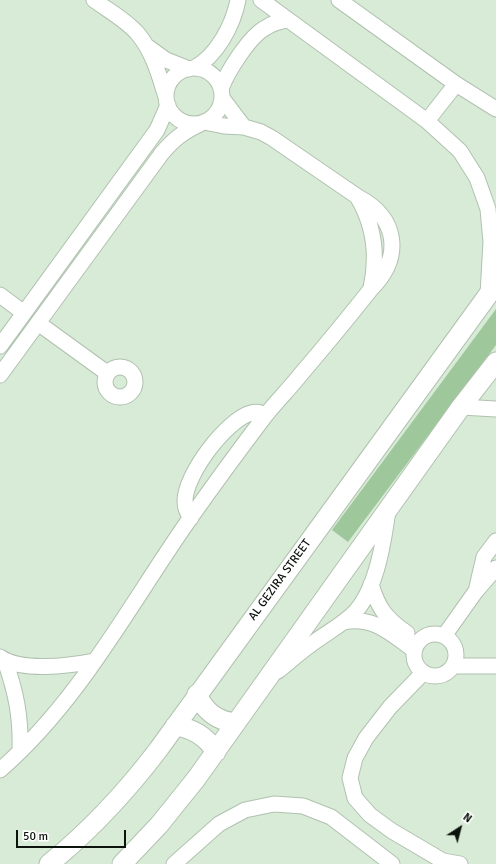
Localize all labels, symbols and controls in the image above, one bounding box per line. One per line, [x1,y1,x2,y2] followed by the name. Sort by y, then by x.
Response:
[246,537,314,623] street label: AL GEZIRA STREET
[440,808,480,848] north arrow
[460,810,474,825] text: N
[18,822,128,848] scale bar
[23,829,48,844] text: 50 m

